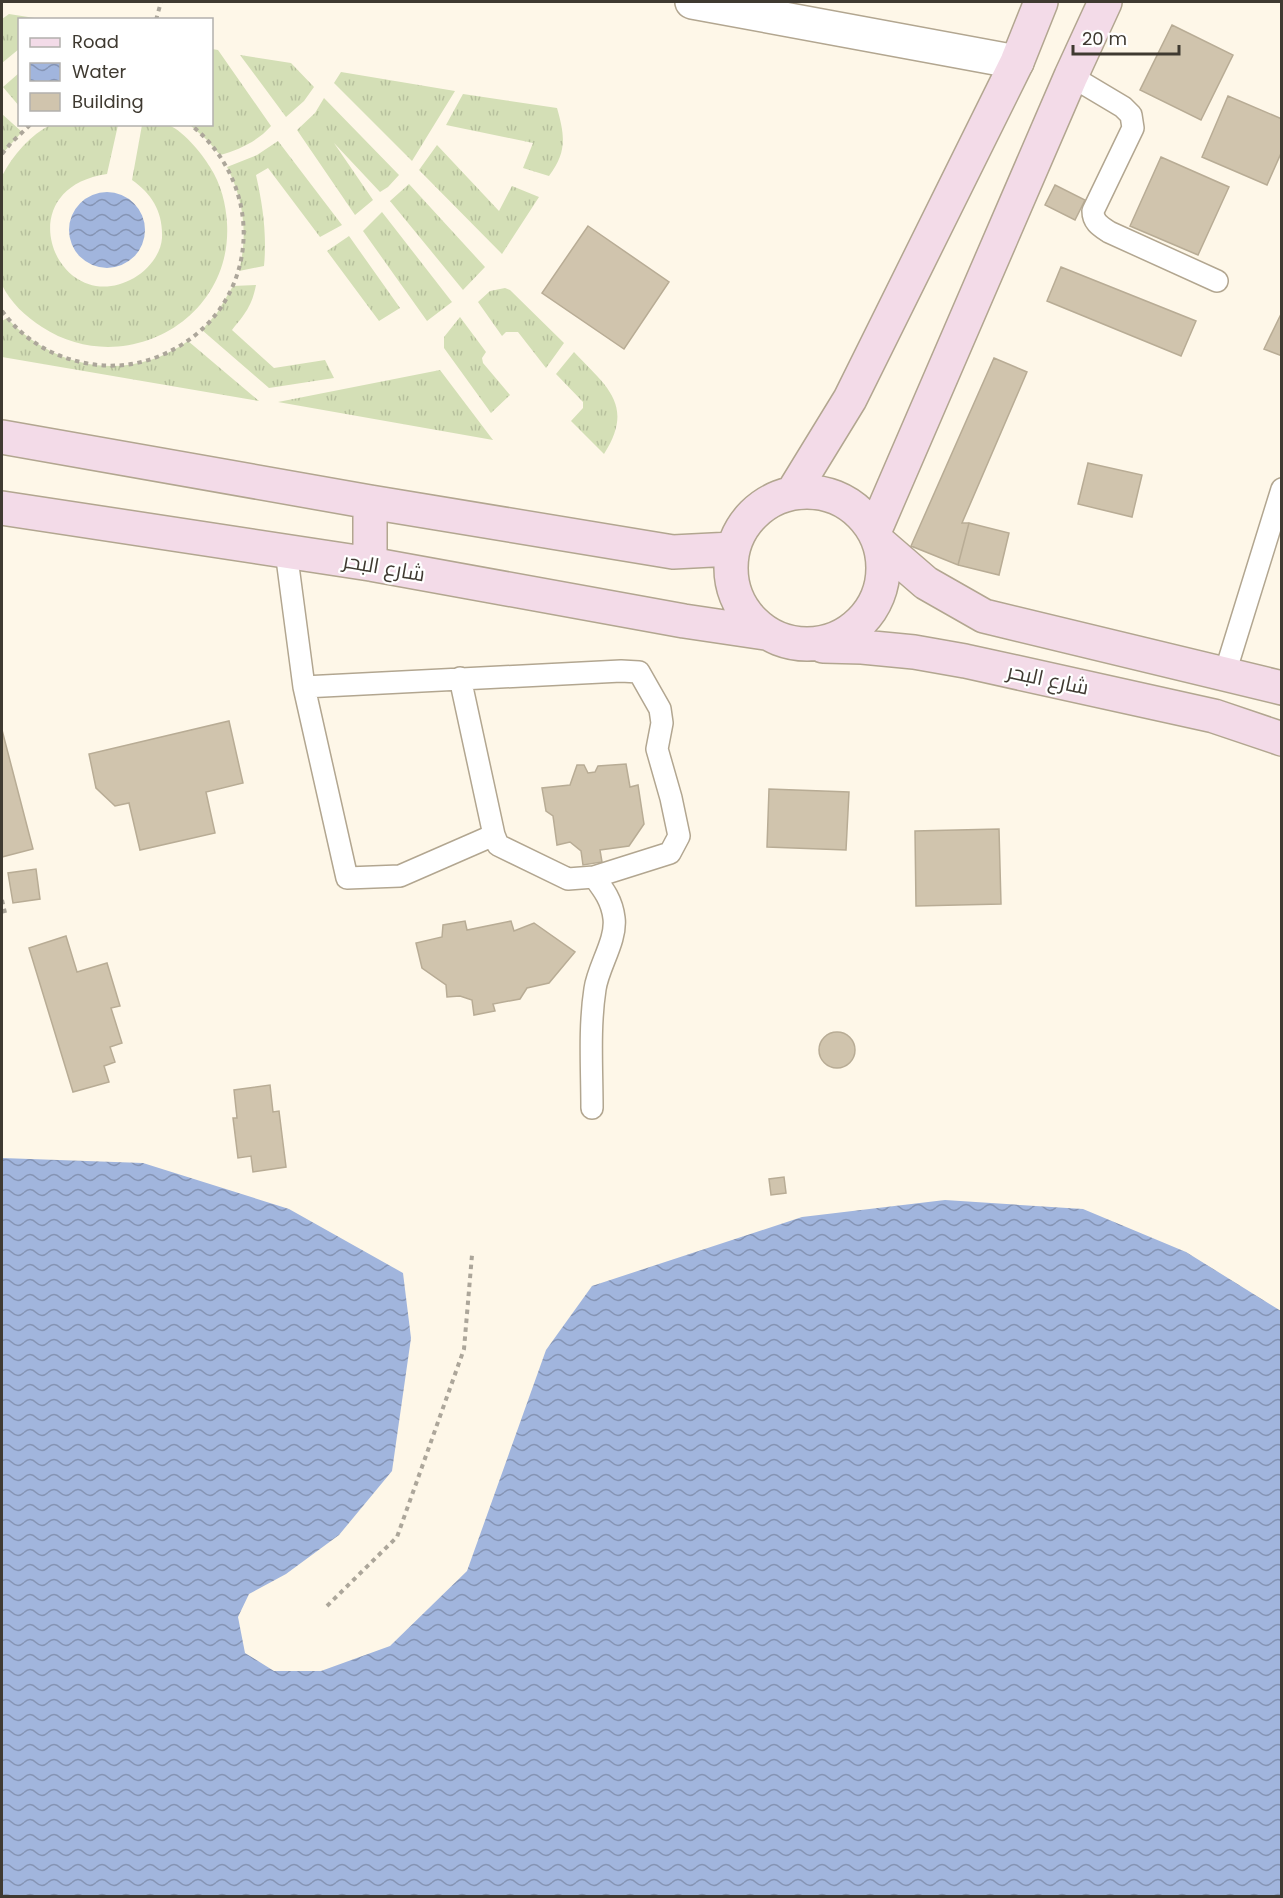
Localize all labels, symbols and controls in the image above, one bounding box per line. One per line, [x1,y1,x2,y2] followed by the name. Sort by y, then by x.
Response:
[18,18,213,126] legend
[1073,18,1180,56] scale bar
[1082,26,1127,51] text: 20 m
[72,29,119,54] text: Road
[72,59,126,84] text: Water
[72,89,144,114] text: Building
[340,545,427,588] street label: شارع البحر
[1003,656,1092,702] street label: شارع البحر

